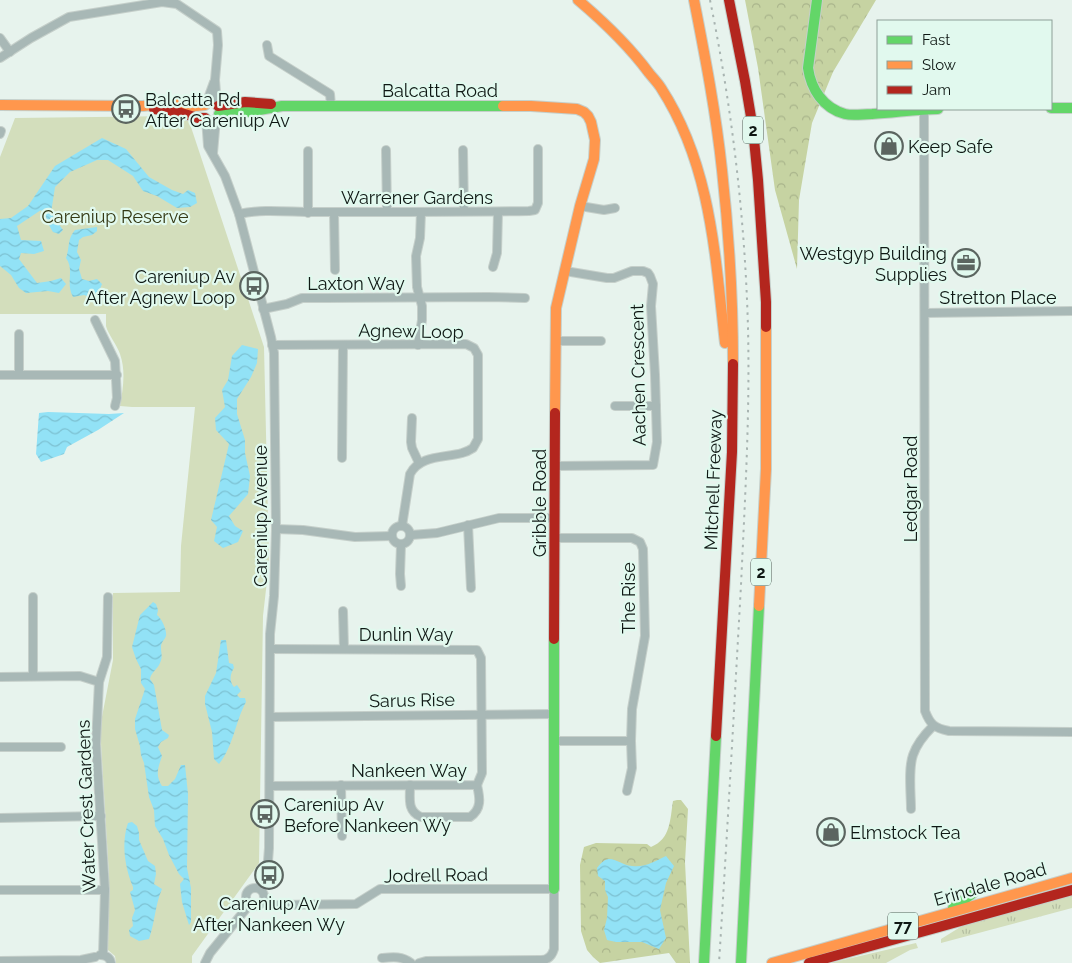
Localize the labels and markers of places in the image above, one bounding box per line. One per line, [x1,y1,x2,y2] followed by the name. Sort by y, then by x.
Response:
[145,89,290,131] place label: Balcatta Rd After Careniup Av
[111,94,141,124] bus stop icon: Balcatta Rd After Careniup Av
[874,131,904,161] shop icon: Keep Safe
[908,136,993,157] place label: Keep Safe
[799,243,947,285] place label: Westgyp Building Supplies
[951,248,981,278] office icon: Westgyp Building Supplies
[85,266,235,308] place label: Careniup Av After Agnew Loop
[239,271,269,301] bus stop icon: Careniup Av After Agnew Loop
[284,794,451,836] place label: Careniup Av Before Nankeen Wy
[250,799,280,829] bus stop icon: Careniup Av Before Nankeen Wy
[816,817,846,847] shop icon: Elmstock Tea
[850,822,961,843] place label: Elmstock Tea
[254,860,284,890] bus stop icon: Careniup Av After Nankeen Wy
[193,893,345,935] place label: Careniup Av After Nankeen Wy

